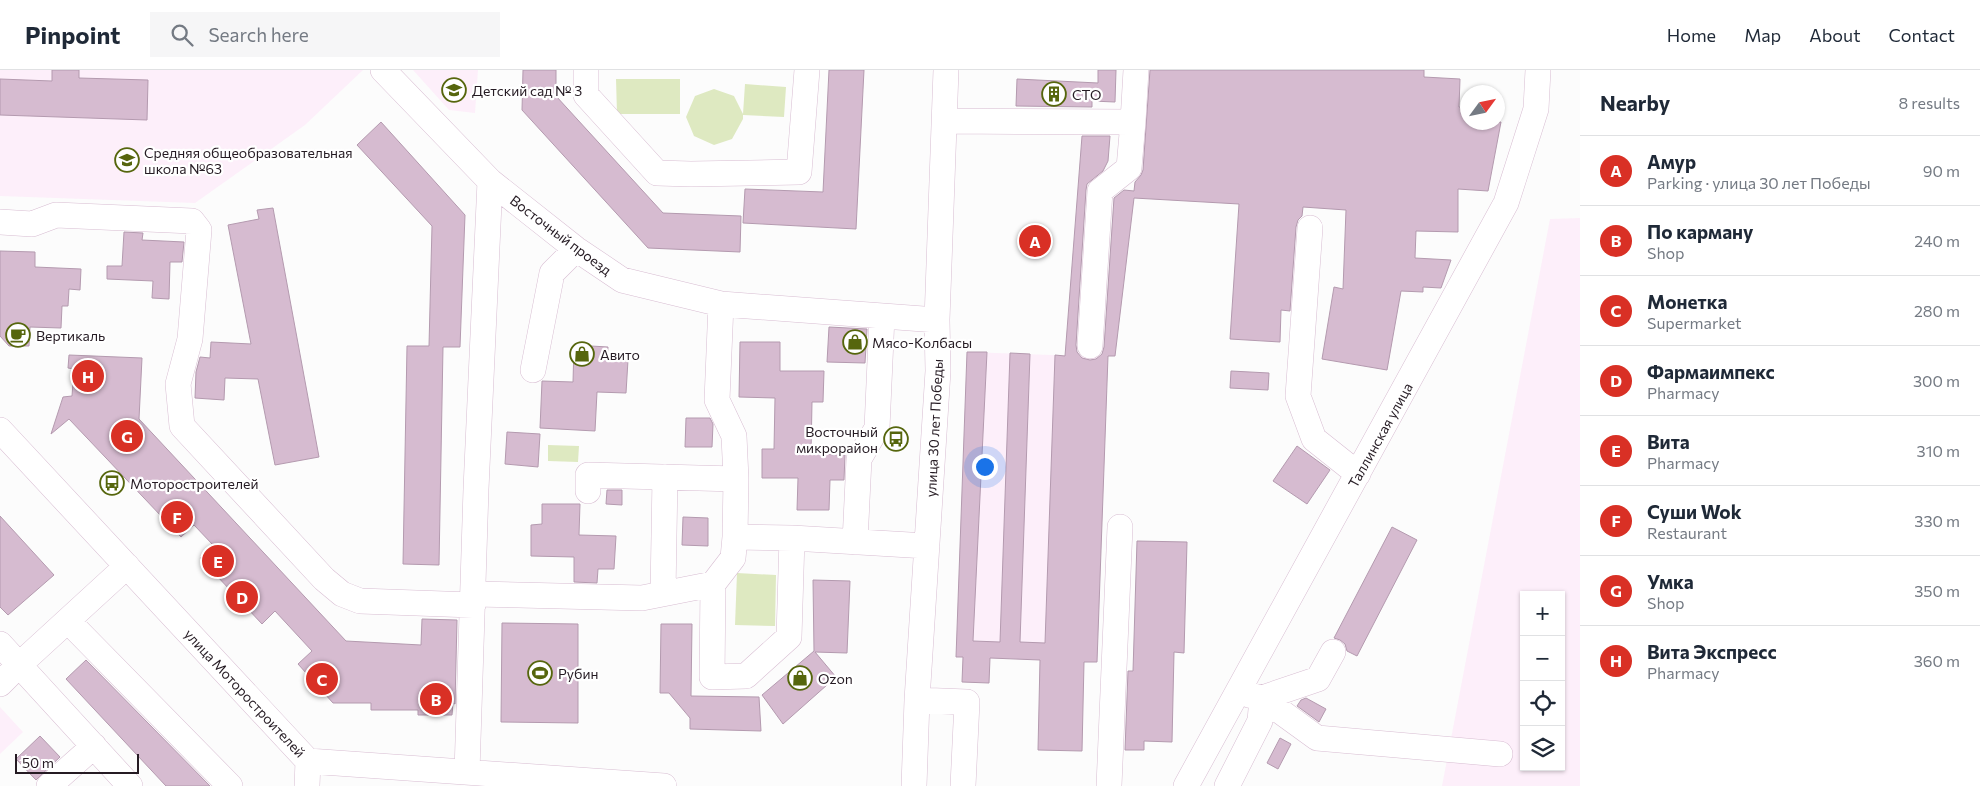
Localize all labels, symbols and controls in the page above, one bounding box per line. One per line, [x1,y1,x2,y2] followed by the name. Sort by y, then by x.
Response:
[150,12,500,57] search box
[25,20,120,49] text: Pinpoint
[168,21,196,49] icon: search
[208,23,309,46] text: Search here
[1667,24,1716,46] text: Home
[1744,24,1781,46] text: Map
[1809,24,1861,46] text: About
[1889,24,1955,46] text: Contact
[441,77,467,103] school or university icon: Детский сад № 3
[1041,81,1067,107] building icon: СТО
[472,82,582,99] place label: Детский сад № 3
[1460,85,1505,130] north arrow
[1072,86,1102,103] place label: СТО
[1600,90,1670,115] text: Nearby
[1899,93,1960,112] text: 8 results
[144,144,353,177] place label: Средняя общеобразовательная школа №63
[114,147,140,173] school or university icon: Средняя общеобразовательная школа №63
[1647,150,1696,173] text: Амур
[1610,161,1622,180] text: A
[1923,161,1960,180] text: 90 m
[1647,173,1871,192] text: Parking · улица 30 лет Победы
[507,191,615,279] street label: Восточный проезд
[1647,220,1754,243] text: По карману
[1019,222,1051,260] pin: A
[1611,231,1621,250] text: B
[1914,231,1960,250] text: 240 m
[1647,243,1685,262] text: Shop
[1647,290,1727,313] text: Монетка
[1611,301,1621,320] text: C
[1914,301,1960,320] text: 280 m
[1647,313,1742,332] text: Supermarket
[5,322,31,348] cafe icon: Вертикаль
[36,327,105,344] place label: Вертикаль
[842,329,868,355] shop icon: Мясо-Колбасы
[872,334,972,351] place label: Мясо-Колбасы
[569,341,595,367] shop icon: Авито
[600,346,640,363] place label: Авито
[72,357,104,395] pin: H
[922,358,946,498] street label: улица 30 лет Победы
[1647,360,1775,383] text: Фармаимпекс
[1610,371,1622,390] text: D
[1913,371,1960,390] text: 300 m
[1344,380,1416,490] street label: Таллинская улица
[1647,383,1720,402] text: Pharmacy
[111,417,143,455] pin: G
[796,423,878,456] place label: Восточный микрорайон
[883,426,909,452] bus stop icon: Восточный микрорайон
[1647,430,1690,453] text: Вита
[1611,441,1621,460] text: E
[1917,441,1960,460] text: 310 m
[1647,453,1720,472] text: Pharmacy
[972,454,998,480] your location
[99,470,125,496] bus stop icon: Моторостроителей
[130,475,259,492] place label: Моторостроителей
[161,498,193,536] pin: F
[1647,500,1742,523] text: Суши Wok
[1611,511,1621,530] text: F
[1914,511,1960,530] text: 330 m
[1647,523,1727,542] text: Restaurant
[202,542,234,580] pin: E
[1647,570,1694,593] text: Умка
[226,578,258,616] pin: D
[1610,581,1622,600] text: G
[1914,581,1960,600] text: 350 m
[1520,591,1565,771] map controls
[1520,591,1565,636] button: +
[1647,593,1685,612] text: Shop
[181,625,309,761] street label: улица Моторостроителей
[1520,636,1565,681] button: −
[1647,640,1777,663] text: Вита Экспресс
[1610,651,1622,670] text: H
[1914,651,1960,670] text: 360 m
[306,660,338,698] pin: C
[527,660,553,686] sports icon: Рубин
[1647,663,1720,682] text: Pharmacy
[558,665,599,682] place label: Рубин
[787,665,813,691] shop icon: Ozon
[818,670,853,687] place label: Ozon
[420,680,452,718] pin: B
[1520,681,1565,726] button: locate
[1520,726,1565,771] button: layers
[15,751,139,774] scale bar
[22,754,54,771] text: 50 m

